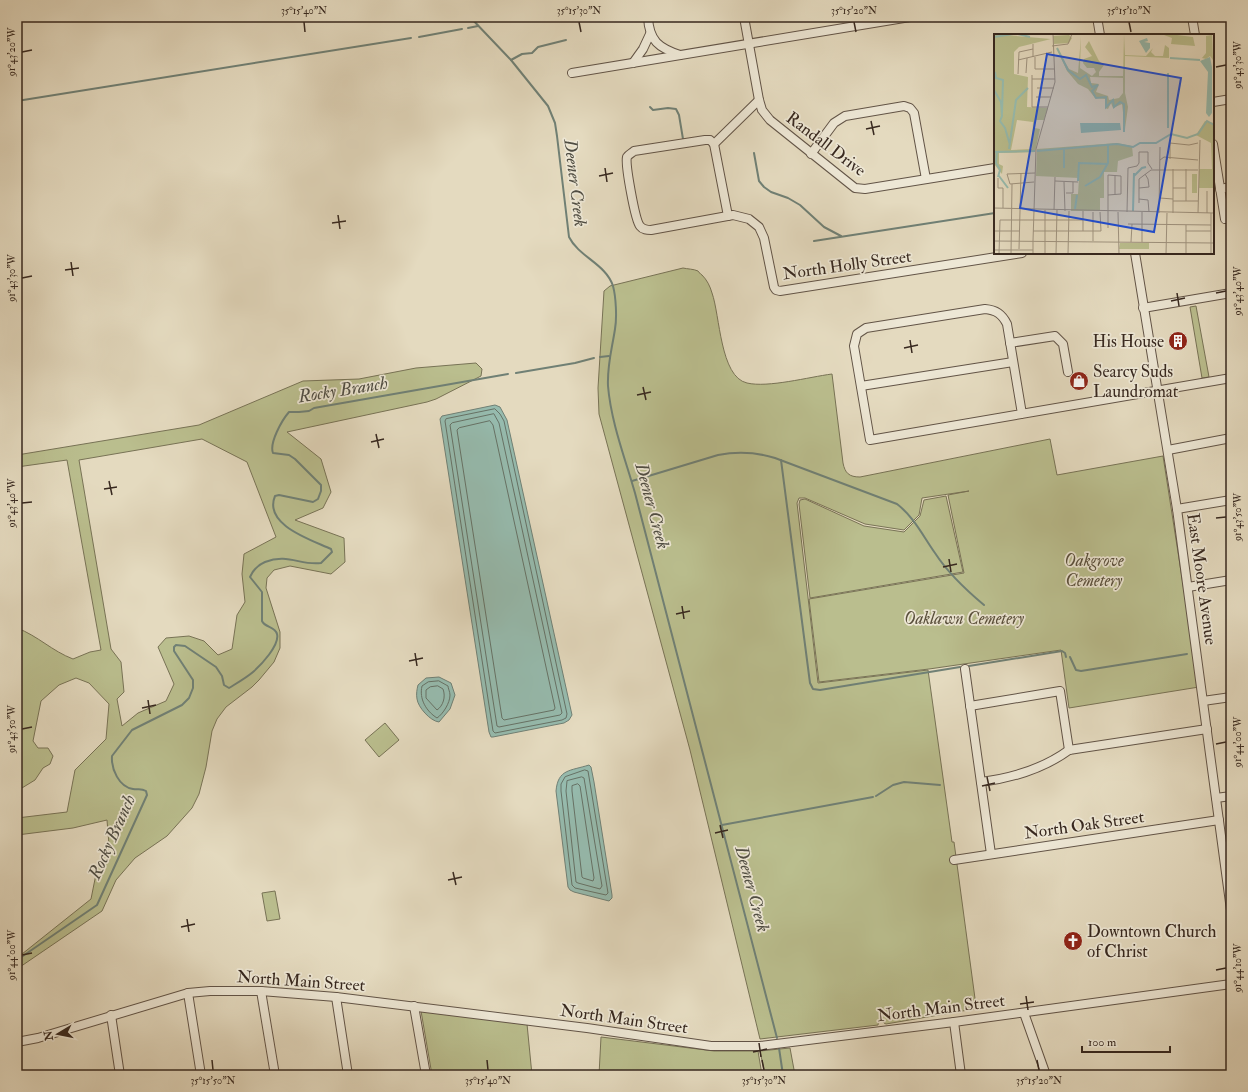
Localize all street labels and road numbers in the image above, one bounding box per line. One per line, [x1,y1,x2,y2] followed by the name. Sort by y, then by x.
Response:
[782,107,870,181] street label: Randall Drive
[781,246,913,285] street label: North Holly Street
[1182,512,1222,646] street label: East Moore Avenue
[1023,806,1146,844] street label: North Oak Street
[236,966,366,996] street label: North Main Street
[876,990,1007,1026] street label: North Main Street
[559,1000,690,1038] street label: North Main Street

